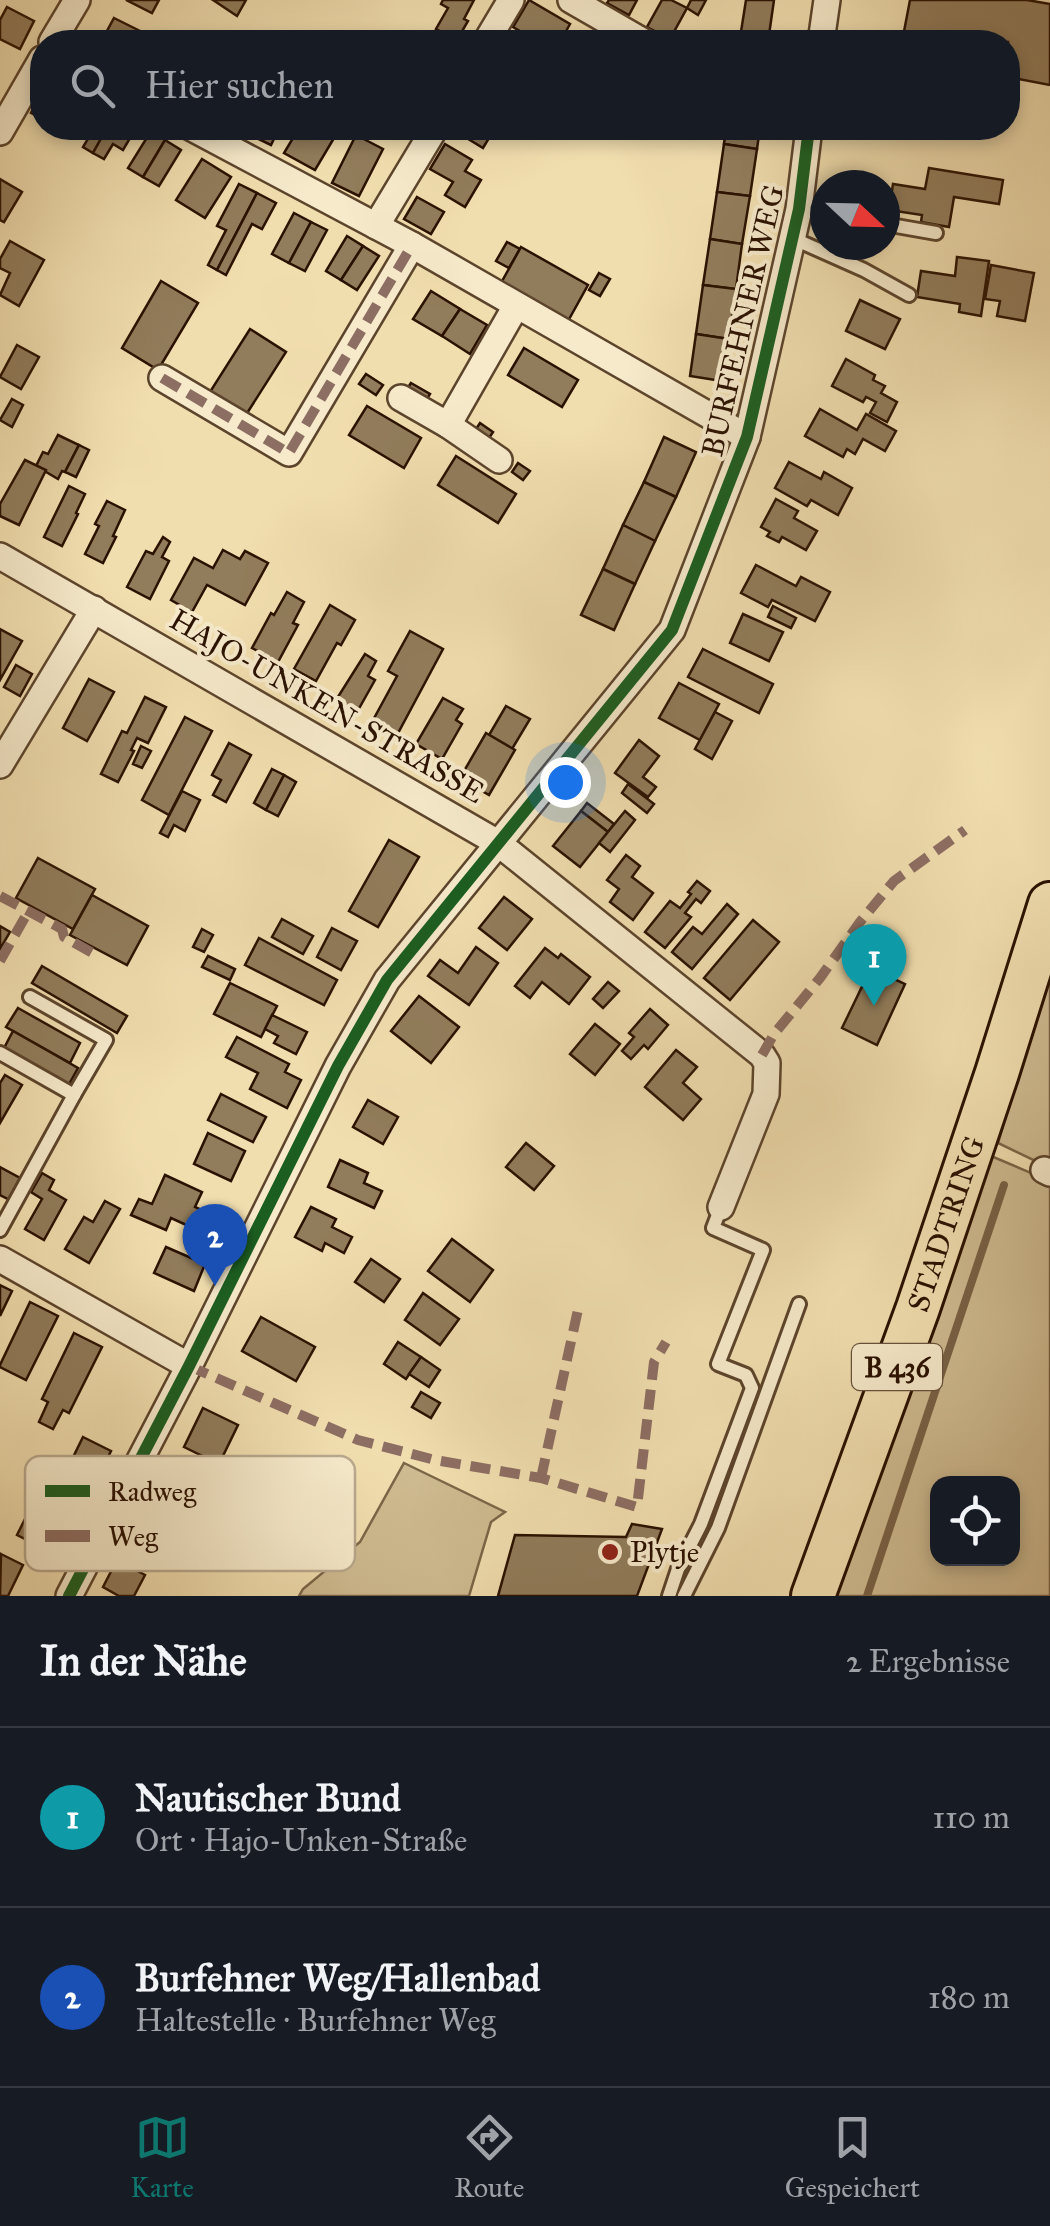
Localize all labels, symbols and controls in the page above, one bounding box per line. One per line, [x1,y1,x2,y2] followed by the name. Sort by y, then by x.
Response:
[30,30,1020,140] search box
[65,58,120,113] icon: search
[145,62,334,108] text: Hier suchen
[810,170,900,260] north arrow
[694,182,792,460] street label: BURFEHNER WEG
[163,601,491,811] street label: HAJO-UNKEN-STRASSE
[540,757,591,808] your location
[842,924,906,1006] pin: 1
[900,1132,992,1317] street label: STADTRING
[182,1204,248,1286] pin: 2
[852,1344,942,1390] road number: B 436
[25,1456,355,1571] legend
[108,1474,197,1509] text: Radweg
[930,1476,1020,1566] map controls
[930,1476,1020,1566] button: locate
[108,1519,159,1554] text: Weg
[630,1534,699,1570] place label: Plytje
[599,1541,621,1563] marker: Plytje
[40,1635,247,1687] text: In der Nähe
[846,1642,1010,1681] text: 2 Ergebnisse
[135,1775,401,1821] text: Nautischer Bund
[66,1798,79,1837] text: 1
[932,1798,1010,1837] text: 110 m
[135,1821,467,1860] text: Ort · Hajo-Unken-Straße
[135,1955,540,2001] text: Burfehner Weg/Hallenbad
[65,1978,80,2017] text: 2
[928,1978,1010,2017] text: 180 m
[135,2001,496,2040] text: Haltestelle · Burfehner Weg
[130,2110,194,2205] tab: Karte
[454,2110,525,2205] tab: Route
[785,2110,920,2205] tab: Gespeichert

